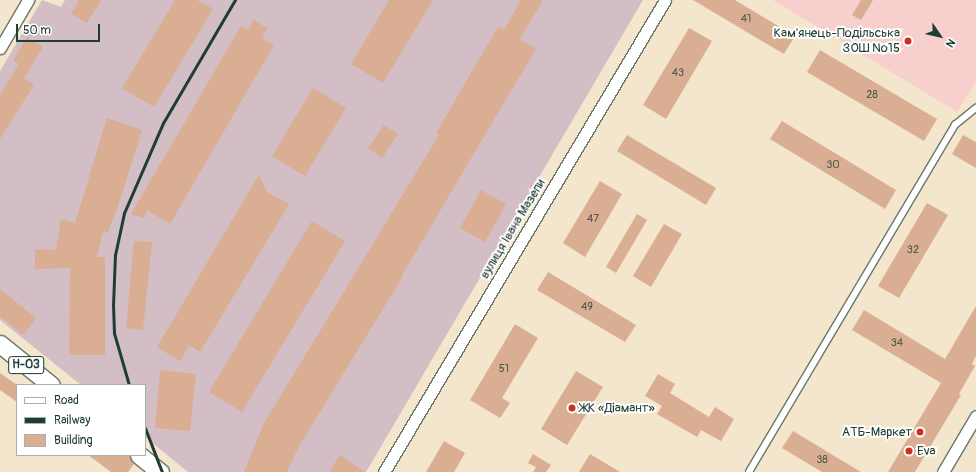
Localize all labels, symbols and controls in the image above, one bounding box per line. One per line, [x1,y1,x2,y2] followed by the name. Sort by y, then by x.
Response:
[741,12,751,26] house number: 41
[18,16,102,42] scale bar
[920,16,960,56] north arrow
[23,23,51,38] text: 50 m
[774,26,900,57] place label: Кам'янець-Подільська ЗОШ №15
[903,36,913,46] marker: Кам'янець-Подільська ЗОШ №15
[943,36,958,50] text: N
[672,66,684,80] house number: 43
[866,88,878,102] house number: 28
[826,158,840,172] house number: 30
[477,176,549,282] street label: вулиця Івана Мазепи
[587,212,599,226] house number: 47
[907,243,919,257] house number: 32
[581,300,593,314] house number: 49
[891,336,903,350] house number: 34
[8,355,44,375] road number: Н-03
[499,362,509,376] house number: 51
[16,384,146,456] legend
[54,393,79,408] text: Road
[580,400,655,416] place label: ЖК «Діамант»
[567,403,577,413] marker: ЖК «Діамант»
[54,413,90,428] text: Railway
[842,424,912,440] place label: АТБ-Маркет
[915,427,925,437] marker: АТБ-Маркет
[54,433,93,448] text: Building
[917,443,936,459] place label: Eva
[904,446,914,456] marker: Eva
[816,453,828,467] house number: 38

